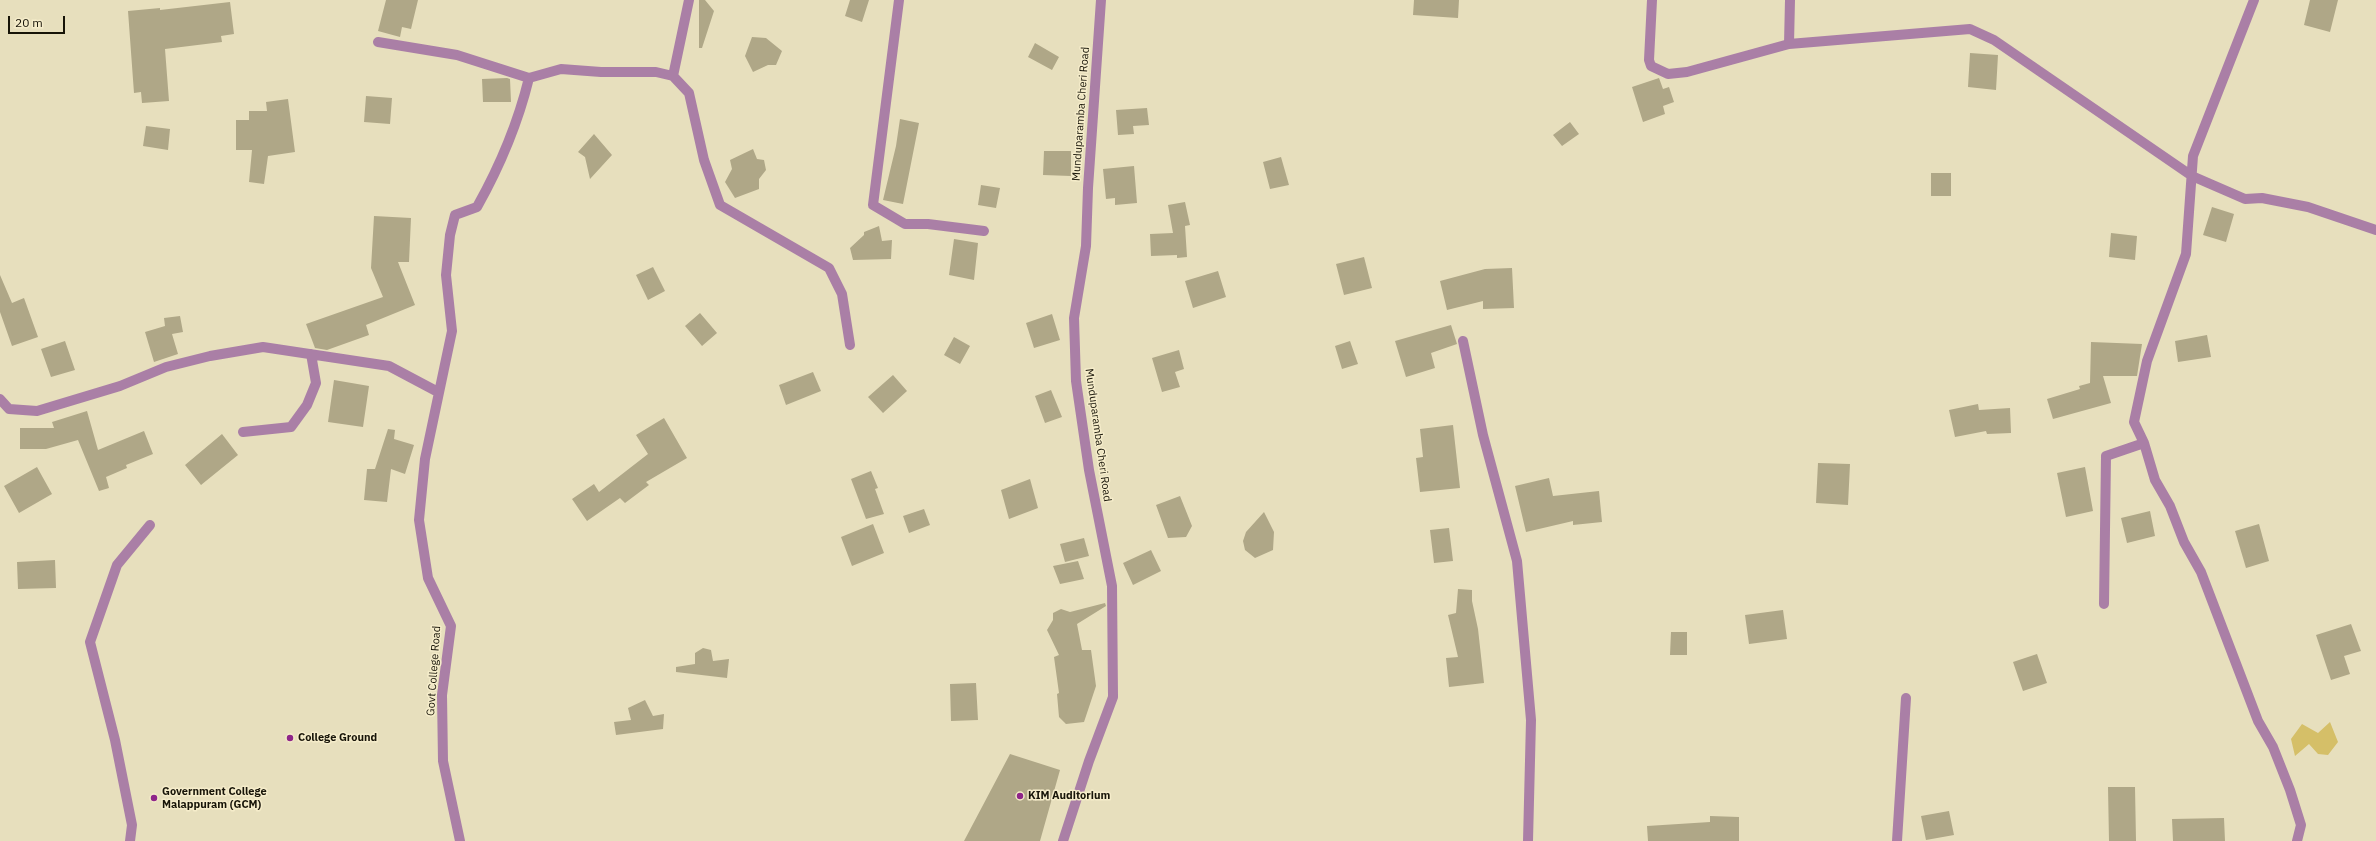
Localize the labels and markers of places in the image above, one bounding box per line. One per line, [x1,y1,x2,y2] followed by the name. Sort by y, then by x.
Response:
[298,731,377,745] place label: College Ground
[285,733,295,743] marker: College Ground
[162,785,267,811] place label: Government College Malappuram (GCM)
[1028,789,1110,803] place label: KIM Auditorium
[1015,791,1025,801] marker: KIM Auditorium
[149,793,159,803] marker: Government College Malappuram (GCM)

